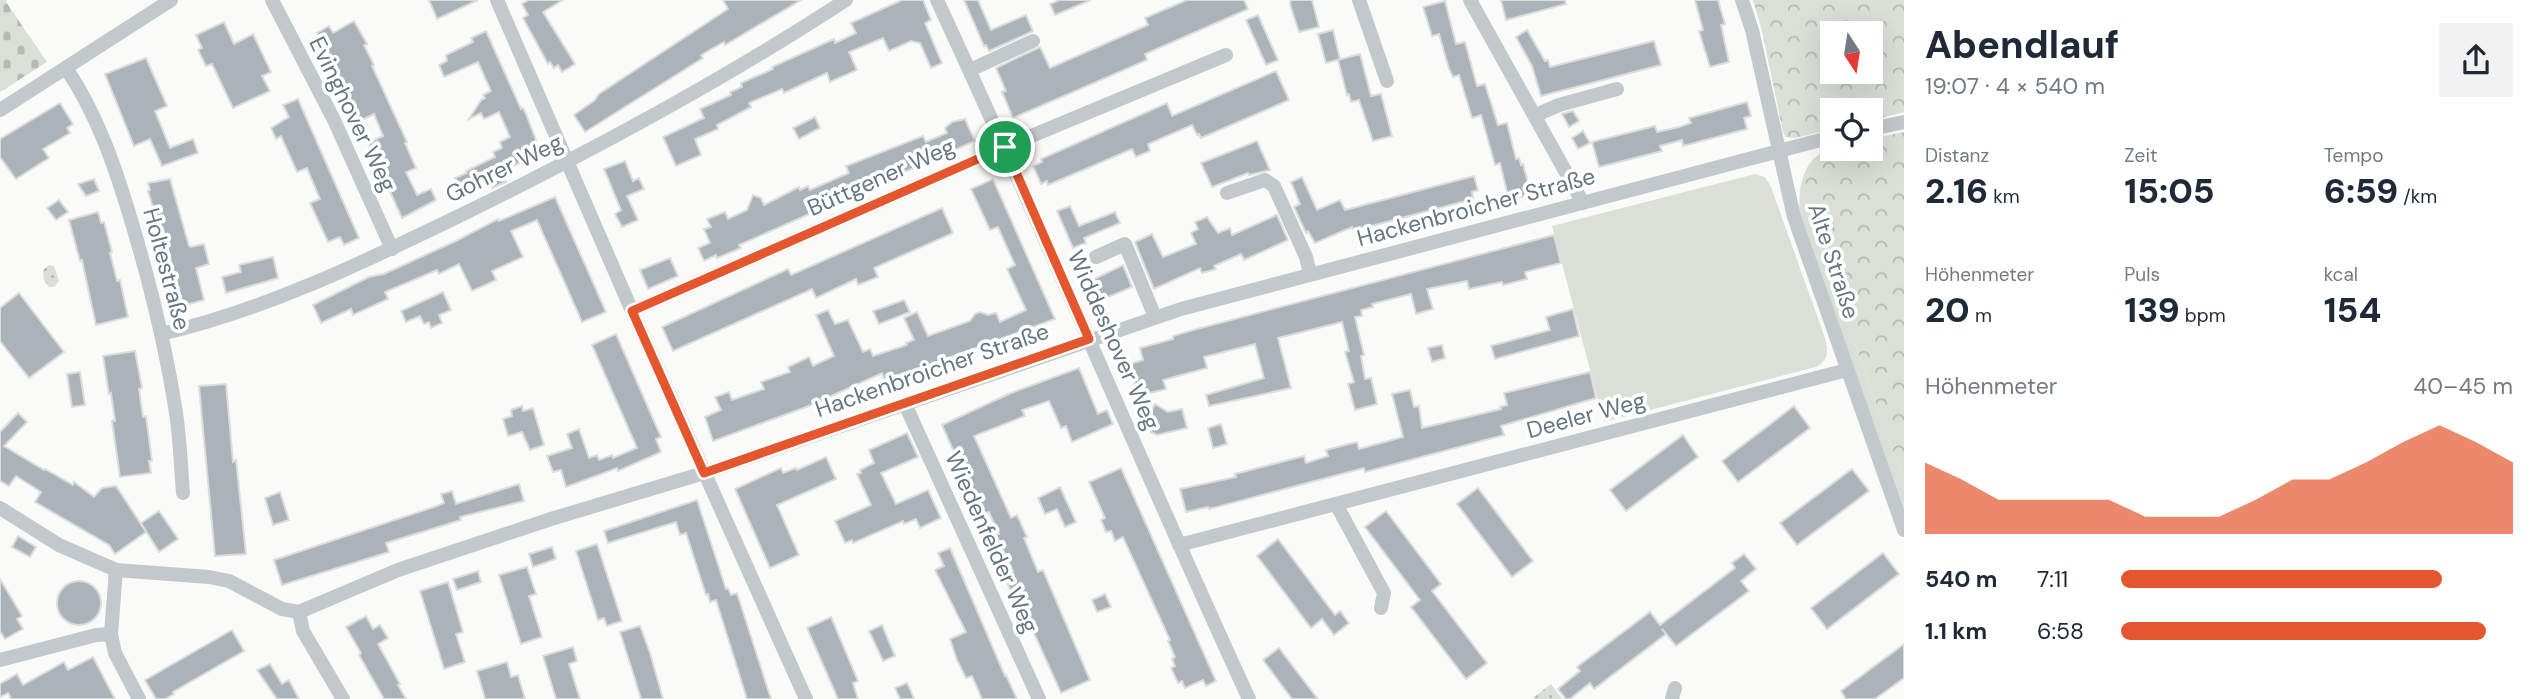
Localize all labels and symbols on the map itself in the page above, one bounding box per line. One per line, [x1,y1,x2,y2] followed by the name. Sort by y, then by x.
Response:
[1820,21,1883,84] north arrow
[302,31,404,197] street label: Evinghover Weg
[975,117,1035,177] pin
[440,127,568,209] street label: Gohrer Weg
[803,131,960,223] street label: Büttgener Weg
[1354,161,1598,253] street label: Hackenbroicher Straße
[1801,199,1867,323] street label: Alte Straße
[136,205,198,333] street label: Holtestraße
[1061,245,1167,435] street label: Widdeshover Weg
[811,316,1053,424] street label: Hackenbroicher Straße
[1523,385,1649,445] street label: Deeler Weg
[938,446,1046,638] street label: Wiedenfelder Weg

